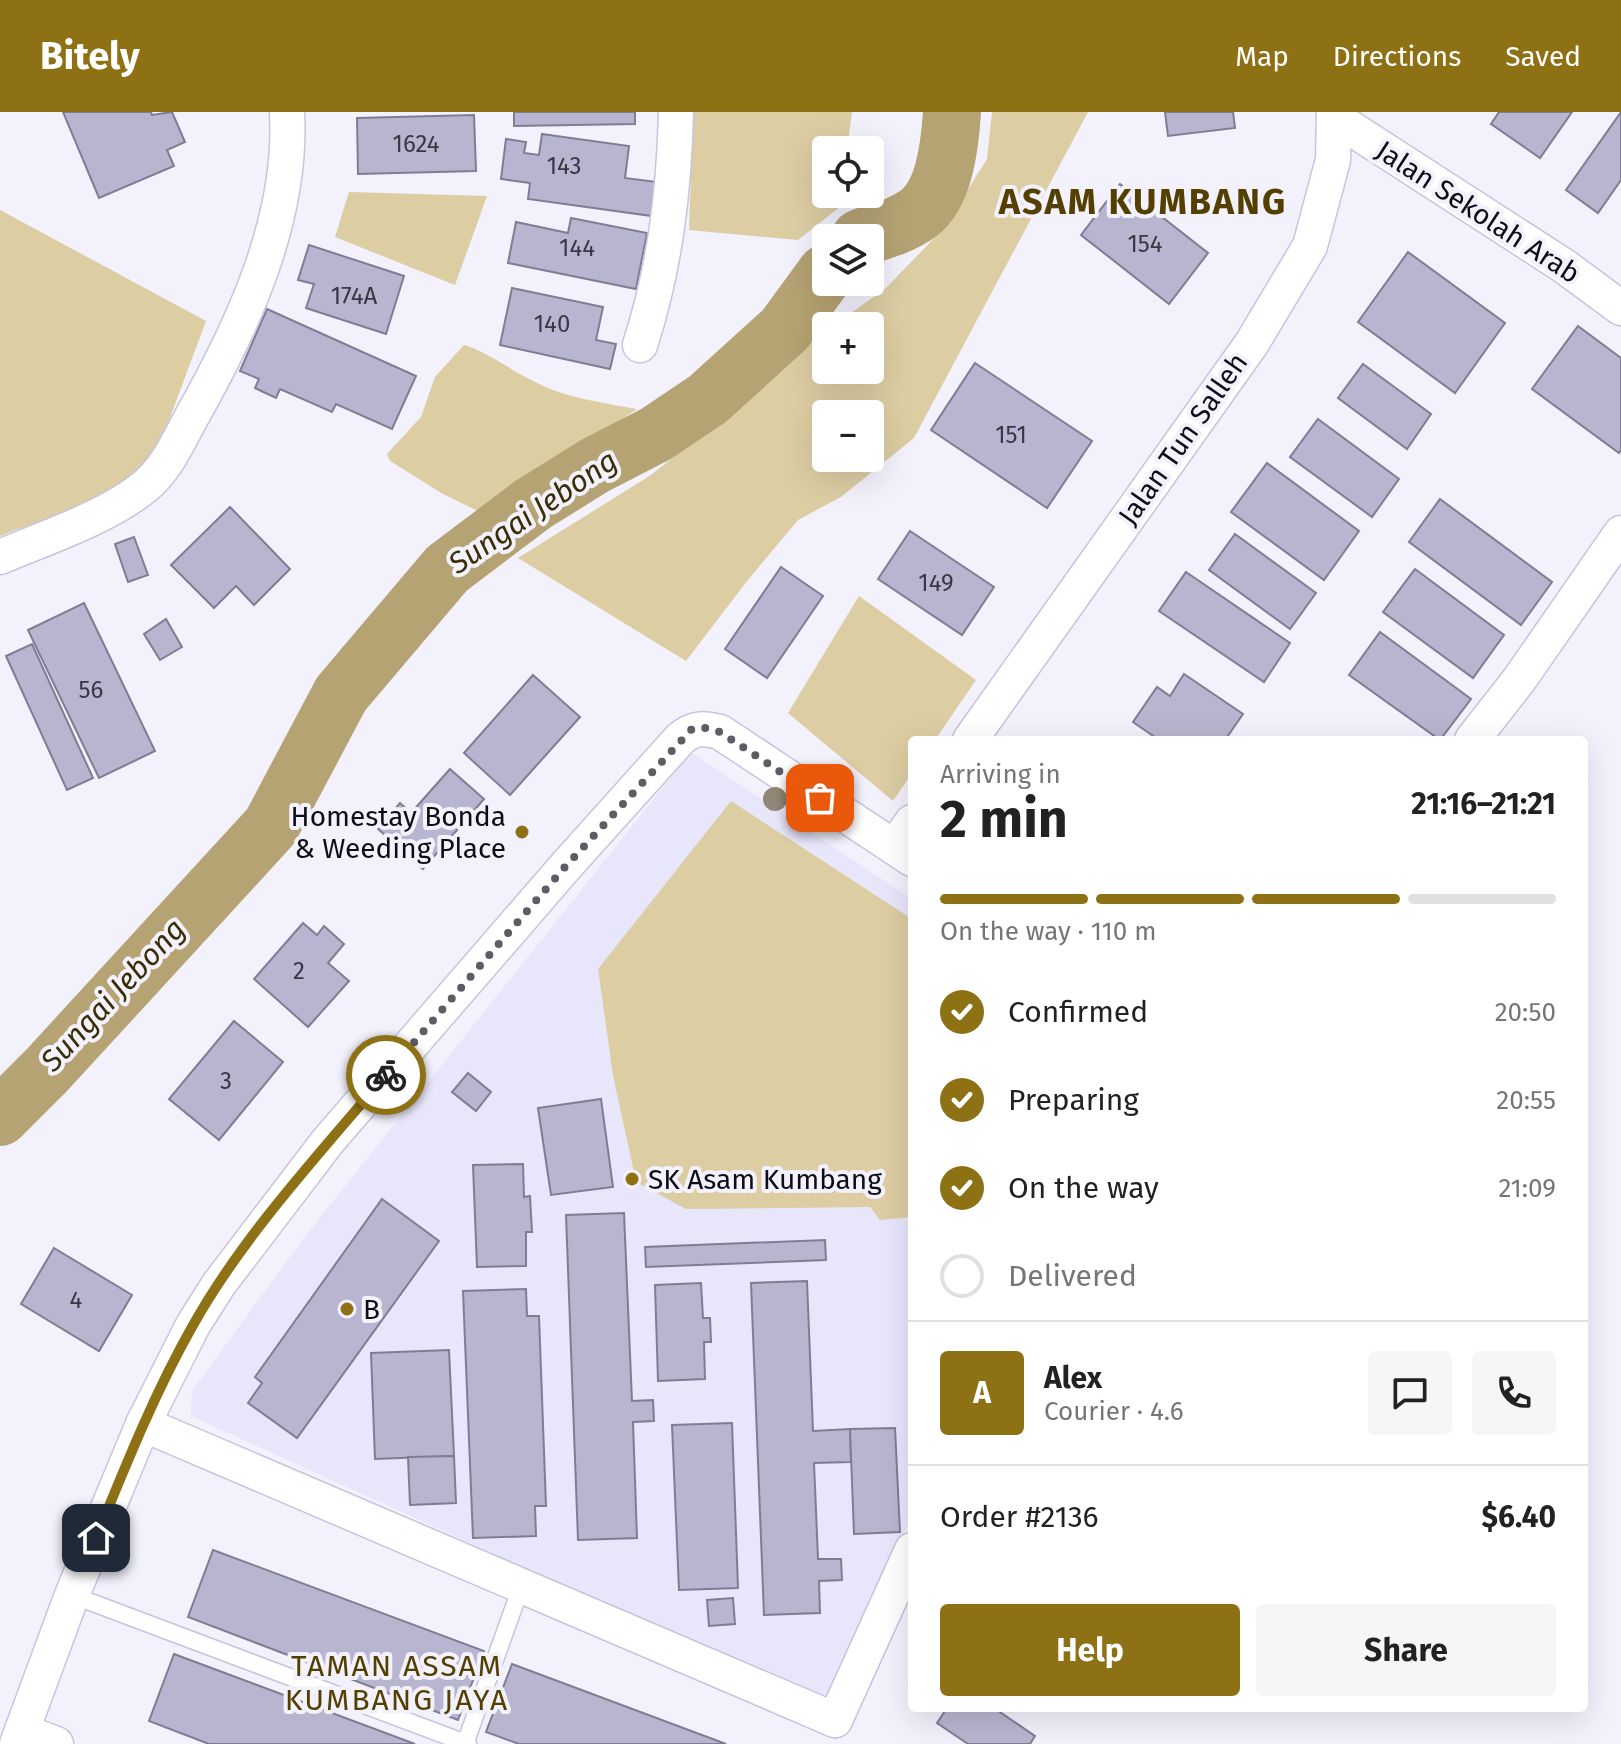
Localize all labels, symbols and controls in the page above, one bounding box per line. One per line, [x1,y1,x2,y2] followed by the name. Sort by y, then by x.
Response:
[40,33,140,79] text: Bitely
[1235,40,1289,73] text: Map
[1333,40,1461,73] text: Directions
[1505,40,1581,73] text: Saved
[393,130,440,158] house number: 1624
[1370,134,1586,290] street label: Jalan Sekolah Arab
[812,136,884,472] map controls
[812,136,884,208] button: locate
[547,152,581,180] house number: 143
[998,180,1287,224] district label: ASAM KUMBANG
[812,224,884,296] button: layers
[1127,230,1163,258] house number: 154
[559,234,595,262] house number: 144
[331,282,378,310] house number: 174A
[534,310,570,338] house number: 140
[812,312,884,384] button: +
[1111,347,1255,531] street label: Jalan Tun Salleh
[812,400,884,472] button: −
[995,421,1027,449] house number: 151
[441,442,624,582] water label: Sungai Jebong
[918,569,954,597] house number: 149
[79,676,103,704] house number: 56
[940,759,1061,790] text: Arriving in
[786,764,854,832] pin
[798,776,842,820] icon: bag
[1411,786,1556,822] text: 21:16–21:21
[940,788,1068,851] text: 2 min
[291,800,506,865] place label: Homestay Bonda & Weeding Place
[513,823,531,841] marker: Homestay Bonda & Weeding Place
[32,911,193,1079] water label: Sungai Jebong
[940,916,1157,947] text: On the way · 110 m
[293,957,305,985] house number: 2
[940,990,984,1034] icon: check
[1008,994,1148,1030] text: Confirmed
[1495,997,1556,1028] text: 20:50
[346,1035,426,1115] courier
[364,1053,408,1097] icon: bike
[220,1067,232,1095] house number: 3
[940,1078,984,1122] icon: check
[1008,1082,1139,1118] text: Preparing
[1496,1085,1556,1116] text: 20:55
[648,1163,882,1196] place label: SK Asam Kumbang
[940,1166,984,1210] icon: check
[623,1170,641,1188] marker: SK Asam Kumbang
[1008,1170,1159,1206] text: On the way
[1498,1173,1556,1204] text: 21:09
[1008,1258,1137,1294] text: Delivered
[70,1286,83,1314] house number: 4
[363,1293,380,1326] place label: B
[338,1300,356,1318] marker: B
[1368,1351,1452,1435] button: chat
[1472,1351,1556,1435] button: phone
[1044,1360,1102,1396] text: Alex
[973,1375,991,1411] text: A
[1044,1396,1184,1427] text: Courier · 4.6
[940,1499,1099,1535] text: Order #2136
[1482,1499,1556,1535] text: $6.40
[62,1504,130,1572] pin
[74,1516,118,1560] icon: home
[940,1604,1240,1696] button: Help
[1256,1604,1556,1696] button: Share
[285,1648,509,1718] district label: TAMAN ASSAM KUMBANG JAYA

